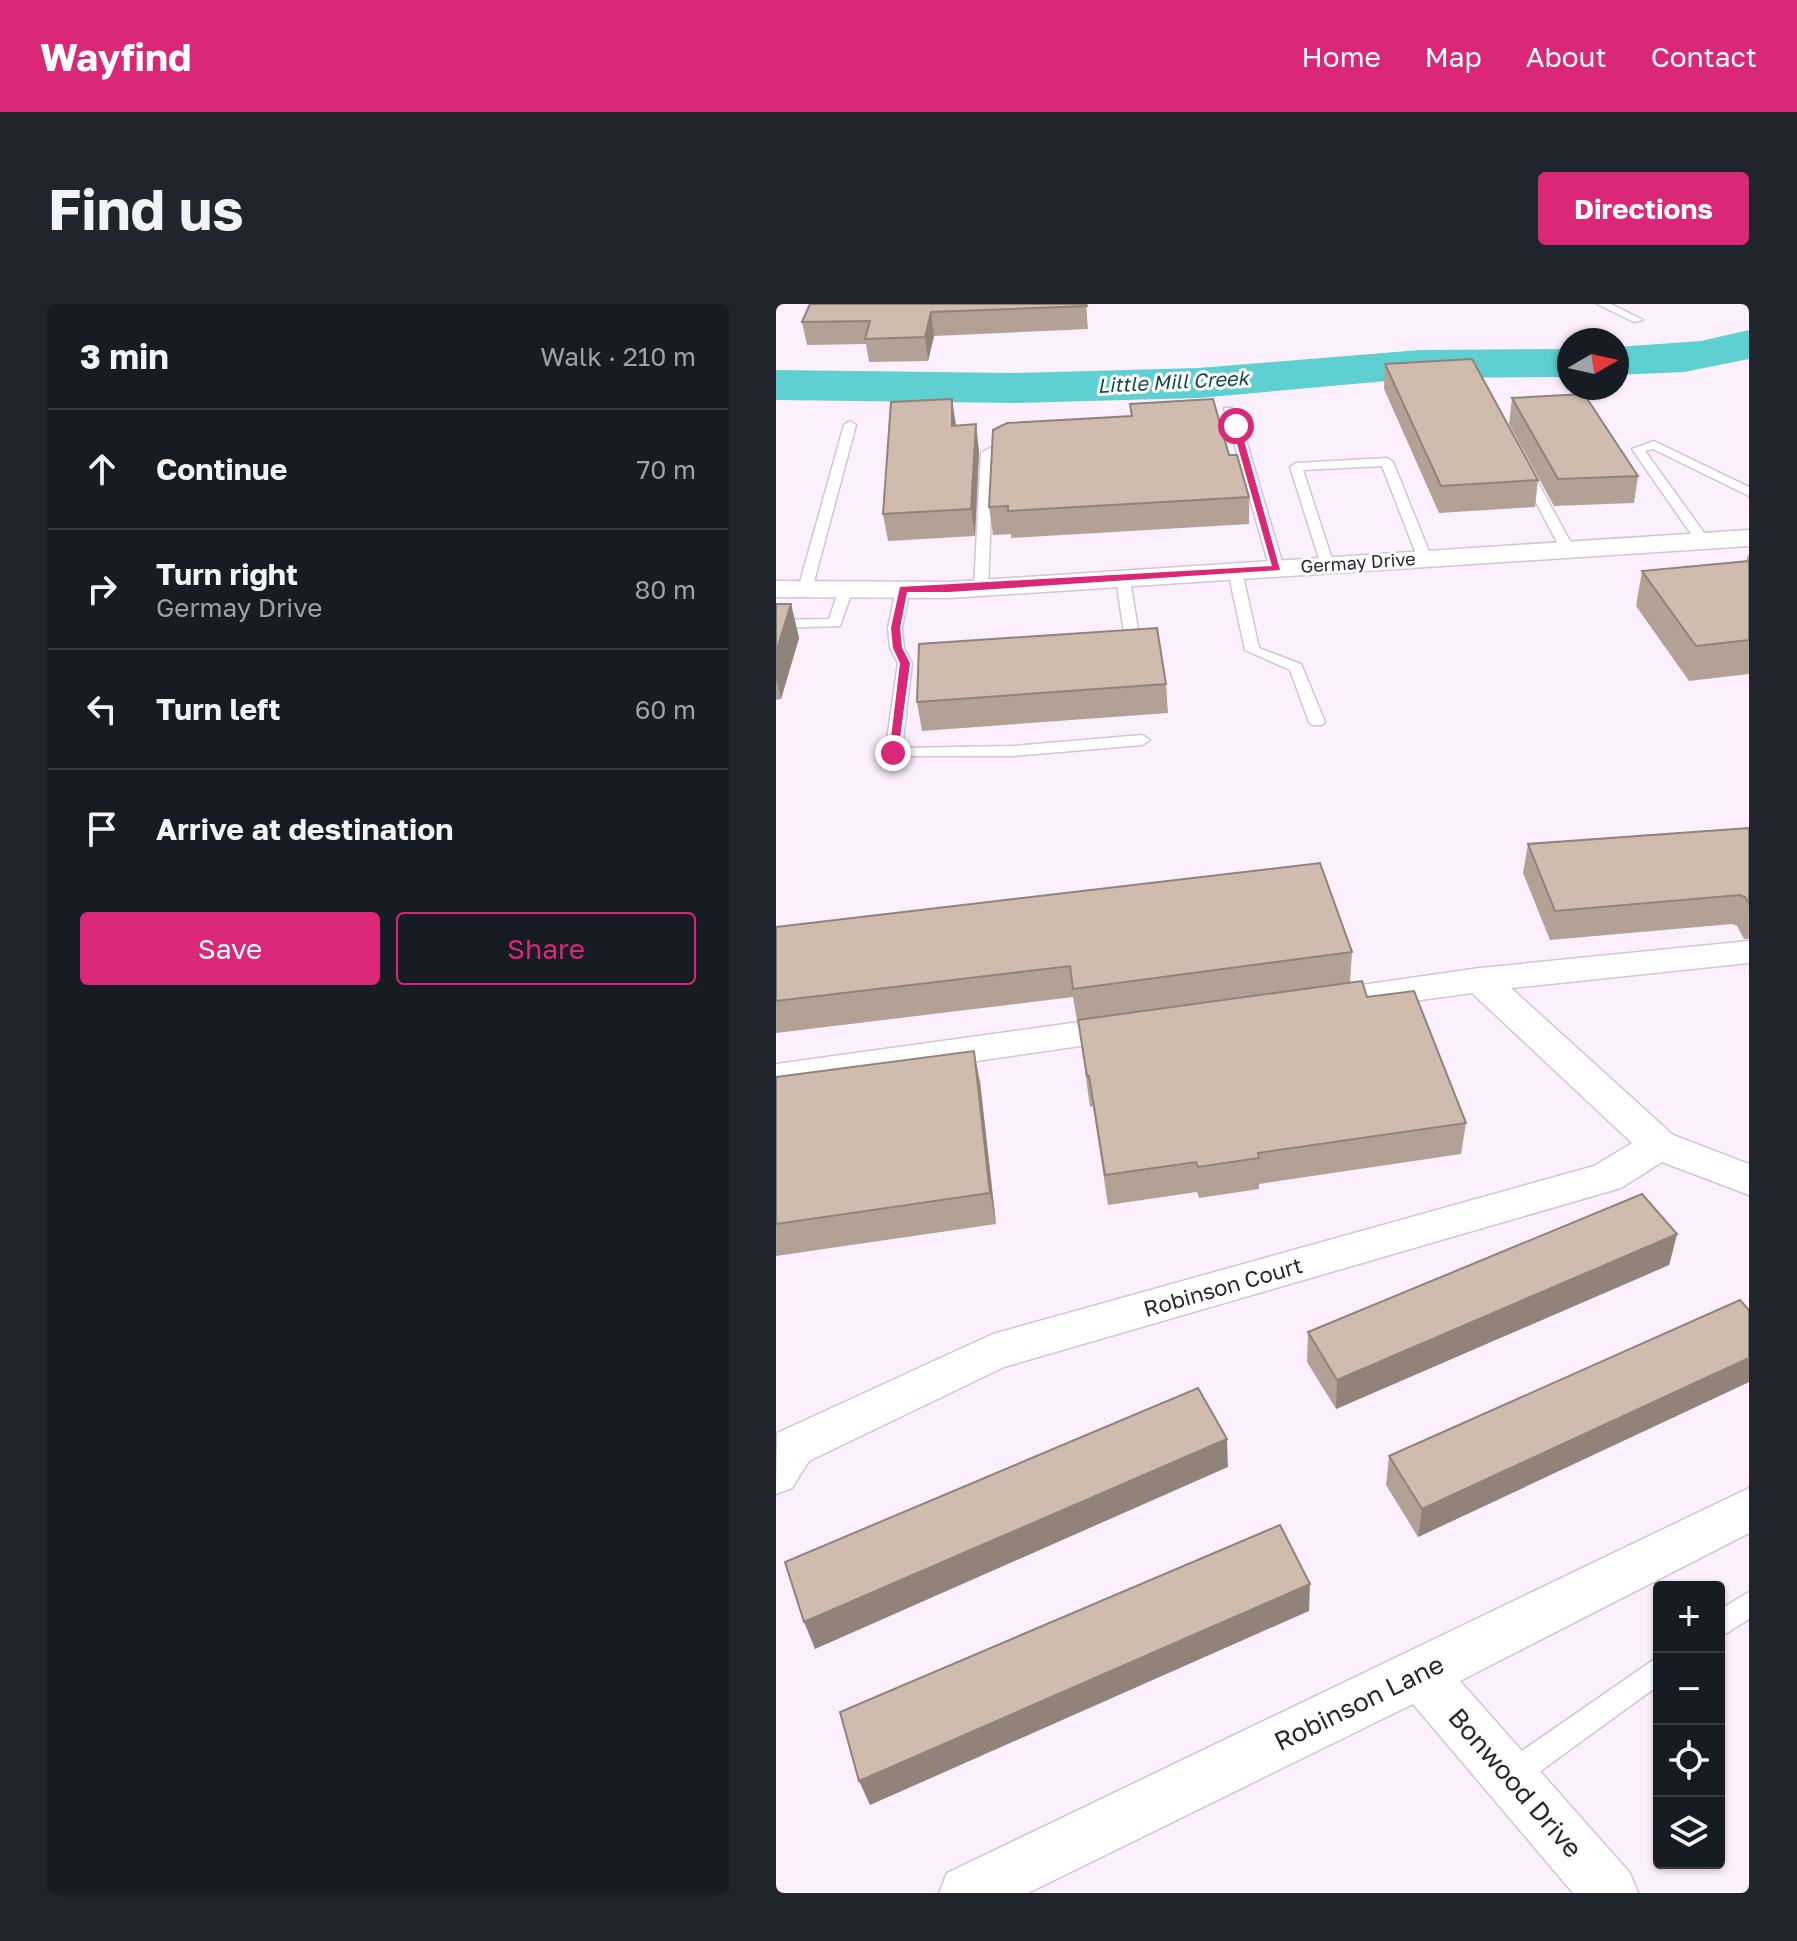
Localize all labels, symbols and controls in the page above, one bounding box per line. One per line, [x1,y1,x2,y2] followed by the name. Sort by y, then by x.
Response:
[40,34,191,79] text: Wayfind
[1302,40,1381,73] text: Home
[1425,40,1482,73] text: Map
[1526,40,1607,73] text: About
[1651,40,1757,73] text: Contact
[1538,172,1749,245] button: Directions
[48,175,244,242] text: Find us
[1557,328,1629,400] north arrow
[80,336,169,376] text: 3 min
[540,341,696,372] text: Walk · 210 m
[1097,365,1252,397] water label: Little Mill Creek
[1218,408,1254,444] route start
[80,447,124,491] icon: ahead
[156,451,287,487] text: Continue
[637,454,696,485] text: 70 m
[1300,547,1416,577] street label: Germay Drive
[156,556,298,592] text: Turn right
[80,567,124,611] icon: right
[635,574,696,605] text: 80 m
[156,592,322,623] text: Germay Drive
[80,687,124,731] icon: left
[156,691,281,727] text: Turn left
[635,694,696,725] text: 60 m
[875,735,911,771] route end
[80,807,124,851] icon: arrive
[156,811,453,847] text: Arrive at destination
[80,912,380,985] button: Save
[396,912,696,985] button: Share
[1140,1251,1305,1322] street label: Robinson Court
[1653,1581,1725,1869] map controls
[1653,1581,1725,1653] button: +
[1269,1648,1449,1757] street label: Robinson Lane
[1653,1653,1725,1725] button: −
[1442,1702,1589,1864] street label: Bonwood Drive
[1653,1725,1725,1797] button: locate
[1653,1797,1725,1869] button: layers

